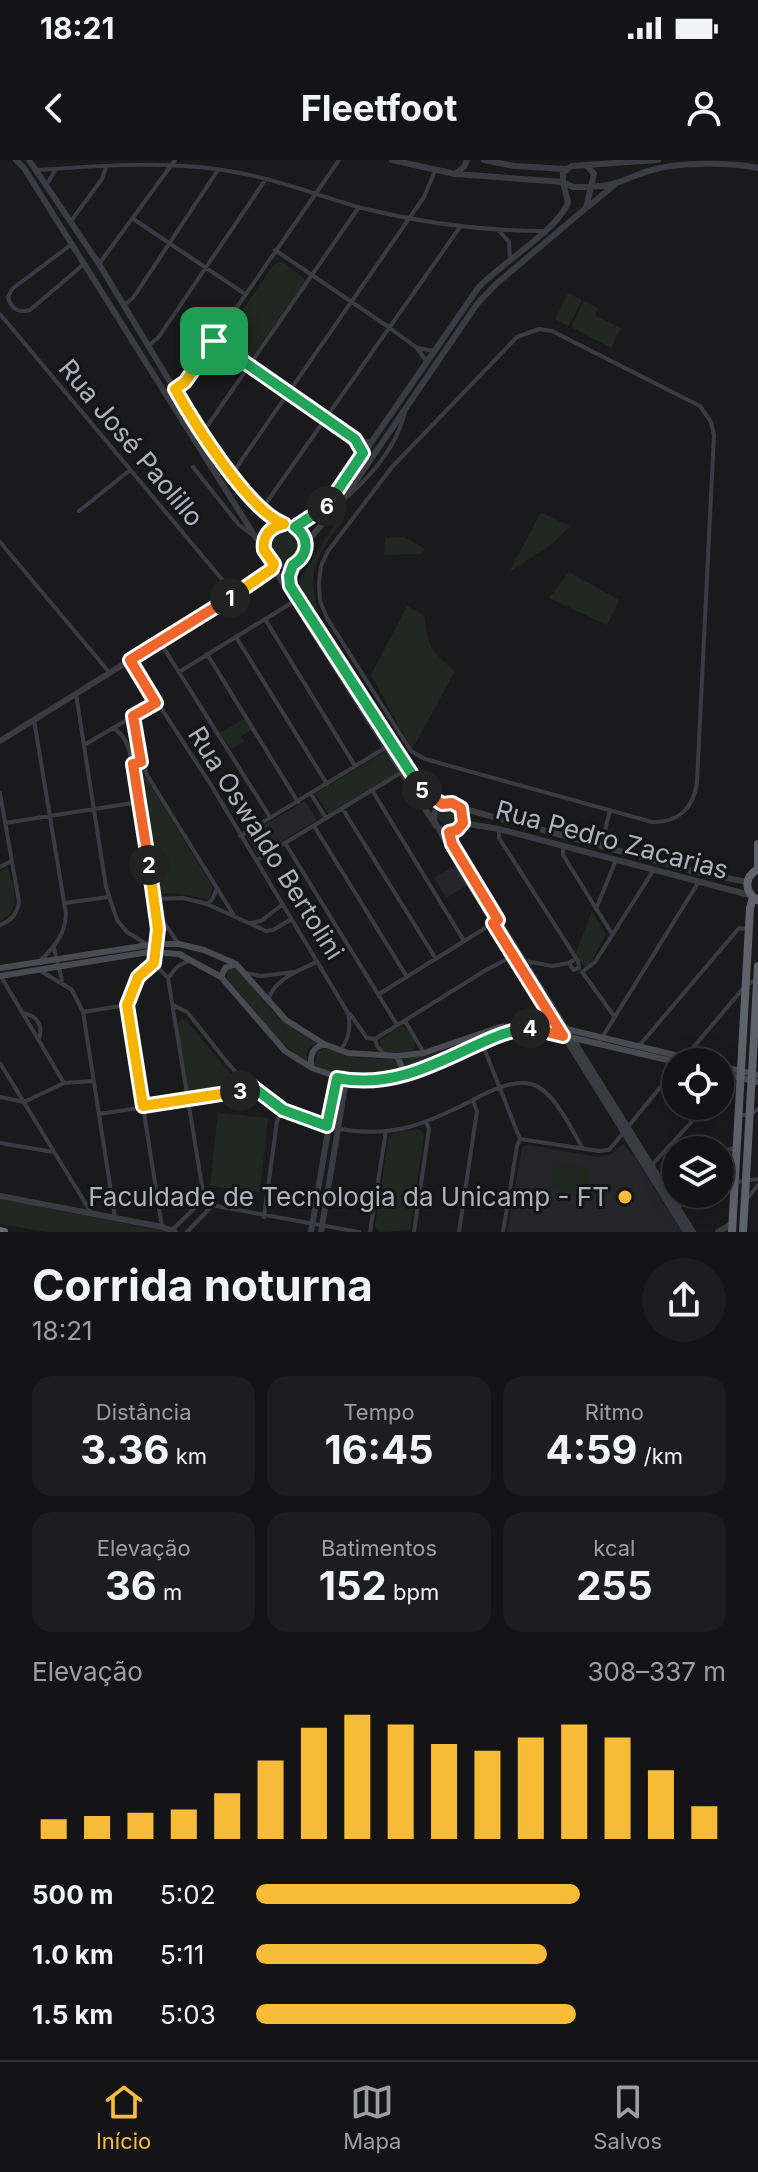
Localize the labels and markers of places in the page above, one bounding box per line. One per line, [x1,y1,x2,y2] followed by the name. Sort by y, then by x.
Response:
[180,307,248,375] pin
[307,486,347,526] pin: 6
[210,578,250,618] pin: 1
[402,770,442,810] pin: 5
[129,845,169,885] pin: 2
[510,1008,550,1048] pin: 4
[220,1071,260,1111] pin: 3
[88,1181,609,1212] place label: Faculdade de Tecnologia da Unicamp - FT
[616,1188,634,1206] marker: Faculdade de Tecnologia da Unicamp - FT

